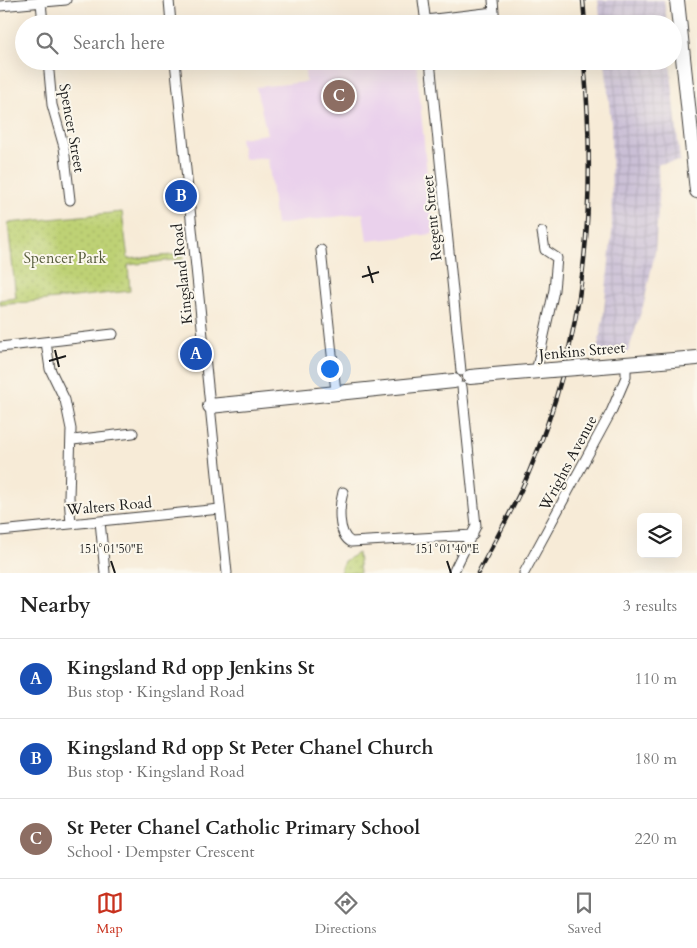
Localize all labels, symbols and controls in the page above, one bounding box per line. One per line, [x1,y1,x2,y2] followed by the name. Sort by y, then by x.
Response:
[15,15,682,70] search box
[33,29,61,57] icon: search
[73,30,165,56] text: Search here
[323,77,355,115] pin: C
[54,82,90,174] street label: Spencer Street
[418,174,446,262] street label: Regent Street
[165,177,197,215] pin: B
[167,223,197,325] street label: Kingsland Road
[24,248,106,268] park label: Spencer Park
[180,335,212,373] pin: A
[536,337,626,365] street label: Jenkins Street
[317,356,343,382] your location
[534,412,602,515] street label: Wrights Avenue
[64,492,153,520] street label: Walters Road
[637,513,682,558] map controls
[637,513,682,558] button: layers
[79,541,143,557] text: 151°01'50"E
[415,541,479,557] text: 151°01'40"E
[20,591,91,620] text: Nearby
[623,595,677,617] text: 3 results
[67,655,315,681] text: Kingsland Rd opp Jenkins St
[30,668,42,690] text: A
[635,668,677,690] text: 110 m
[67,681,244,703] text: Bus stop · Kingsland Road
[67,735,433,761] text: Kingsland Rd opp St Peter Chanel Church
[30,748,42,770] text: B
[635,748,677,770] text: 180 m
[67,761,244,783] text: Bus stop · Kingsland Road
[67,815,420,841] text: St Peter Chanel Catholic Primary School
[30,828,42,850] text: C
[635,828,677,850] text: 220 m
[67,841,255,863] text: School · Dempster Crescent
[96,889,124,938] tab: Map
[315,889,376,938] tab: Directions
[567,889,601,938] tab: Saved

